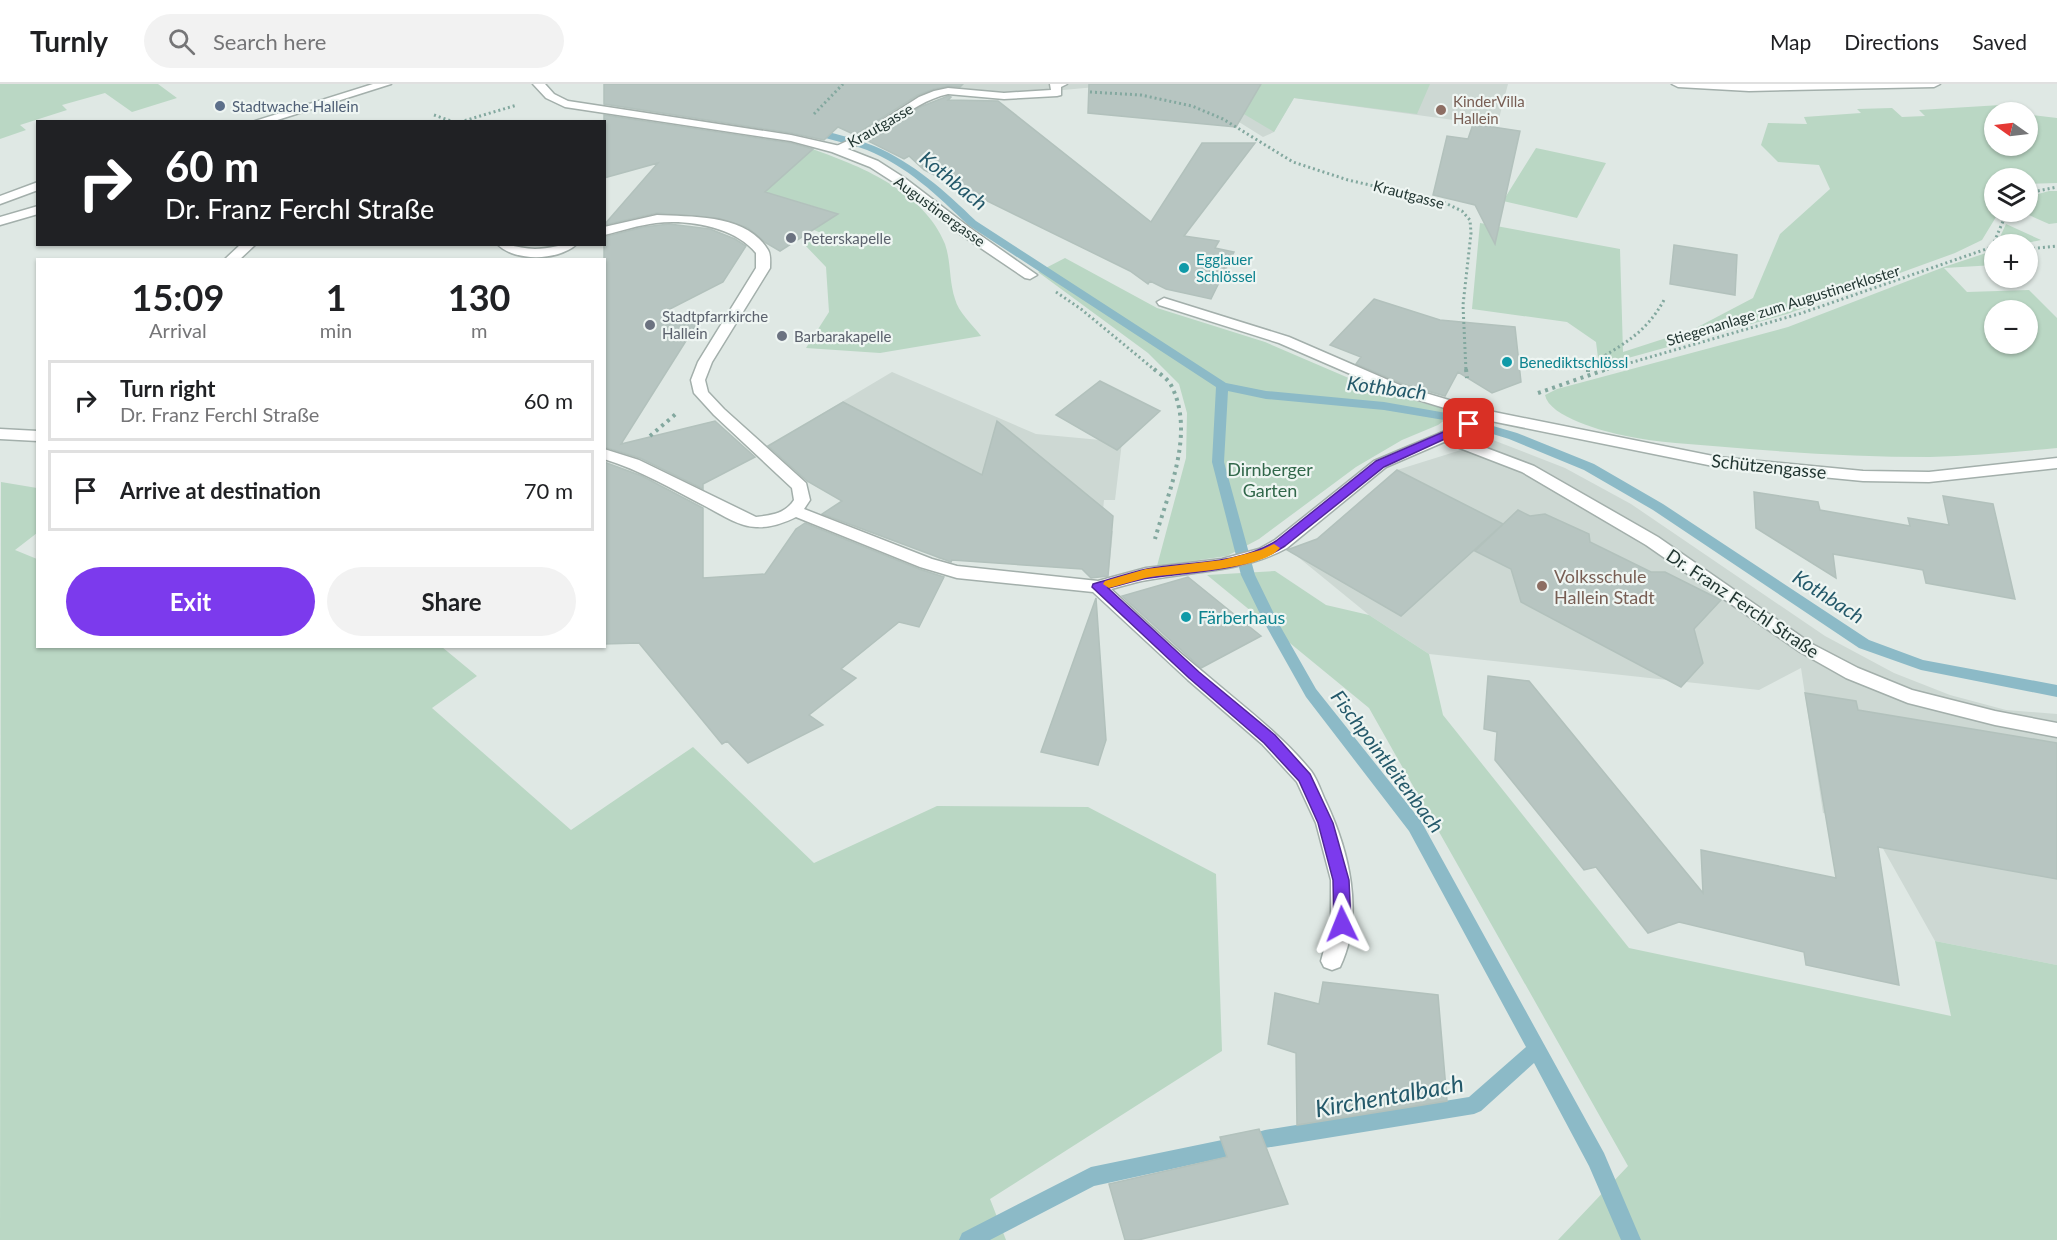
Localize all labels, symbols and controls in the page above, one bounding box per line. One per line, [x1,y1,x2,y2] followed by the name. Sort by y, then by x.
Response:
[144,14,564,68] search box
[30,24,108,58] text: Turnly
[165,25,198,58] icon: search
[213,28,326,55] text: Search here
[1770,29,1811,54] text: Map
[1844,29,1939,54] text: Directions
[1972,29,2027,54] text: Saved
[1453,92,1525,127] place label: KinderVilla Hallein
[232,97,359,115] place label: Stadtwache Hallein
[213,99,227,113] marker: Stadtwache Hallein
[844,99,916,151] street label: Krautgasse
[1984,102,2038,156] north arrow
[1984,102,2038,354] map controls
[1434,103,1448,117] marker: KinderVilla Hallein
[165,141,259,191] text: 60 m
[66,144,144,222] icon: right
[915,146,993,214] water label: Kothbach
[1984,168,2038,222] button: layers
[891,172,989,250] street label: Augustinergasse
[1372,176,1446,212] street label: Krautgasse
[165,192,434,225] text: Dr. Franz Ferchl Straße
[803,229,891,247] place label: Peterskapelle
[784,231,798,245] marker: Peterskapelle
[1984,234,2038,288] button: +
[1196,250,1256,285] place label: Egglauer Schlössel
[1177,261,1191,275] marker: Egglauer Schlössel
[1664,261,1902,349] street label: Stiegenanlage zum Augustinerkloster
[132,275,224,319] text: 15:09
[326,275,347,319] text: 1
[448,275,510,319] text: 130
[1984,300,2038,354] button: −
[662,307,768,342] place label: Stadtpfarrkirche Hallein
[149,318,207,342] text: Arrival
[320,318,352,342] text: min
[471,318,487,342] text: m
[643,318,657,332] marker: Stadtpfarrkirche Hallein
[794,327,892,345] place label: Barbarakapelle
[775,329,789,343] marker: Barbarakapelle
[1519,353,1628,371] place label: Benediktschlössl
[1500,355,1514,369] marker: Benediktschlössl
[1346,370,1428,404] water label: Kothbach
[120,375,215,402] text: Turn right
[69,384,102,417] icon: right
[524,387,573,414] text: 60 m
[1443,398,1494,449] pin
[120,402,319,426] text: Dr. Franz Ferchl Straße
[1452,407,1485,440] icon: arrive
[1710,449,1828,483] street label: Schützengasse
[1227,458,1313,501] park label: Dirnberger Garten
[69,474,102,507] icon: arrive
[120,477,321,504] text: Arrive at destination
[524,477,573,504] text: 70 m
[1662,544,1824,662] street label: Dr. Franz Ferchl Straße
[1789,564,1869,628] water label: Kothbach
[1554,565,1655,608] place label: Volksschule Hallein Stadt
[66,567,315,636] button: Exit
[327,567,576,636] button: Share
[1535,579,1549,593] marker: Volksschule Hallein Stadt
[1198,606,1286,628] place label: Färberhaus
[1179,610,1193,624] marker: Färberhaus
[1327,685,1449,837] water label: Fischpointleitenbach
[1310,892,1374,956] position arrow
[1312,1068,1466,1122] water label: Kirchentalbach

